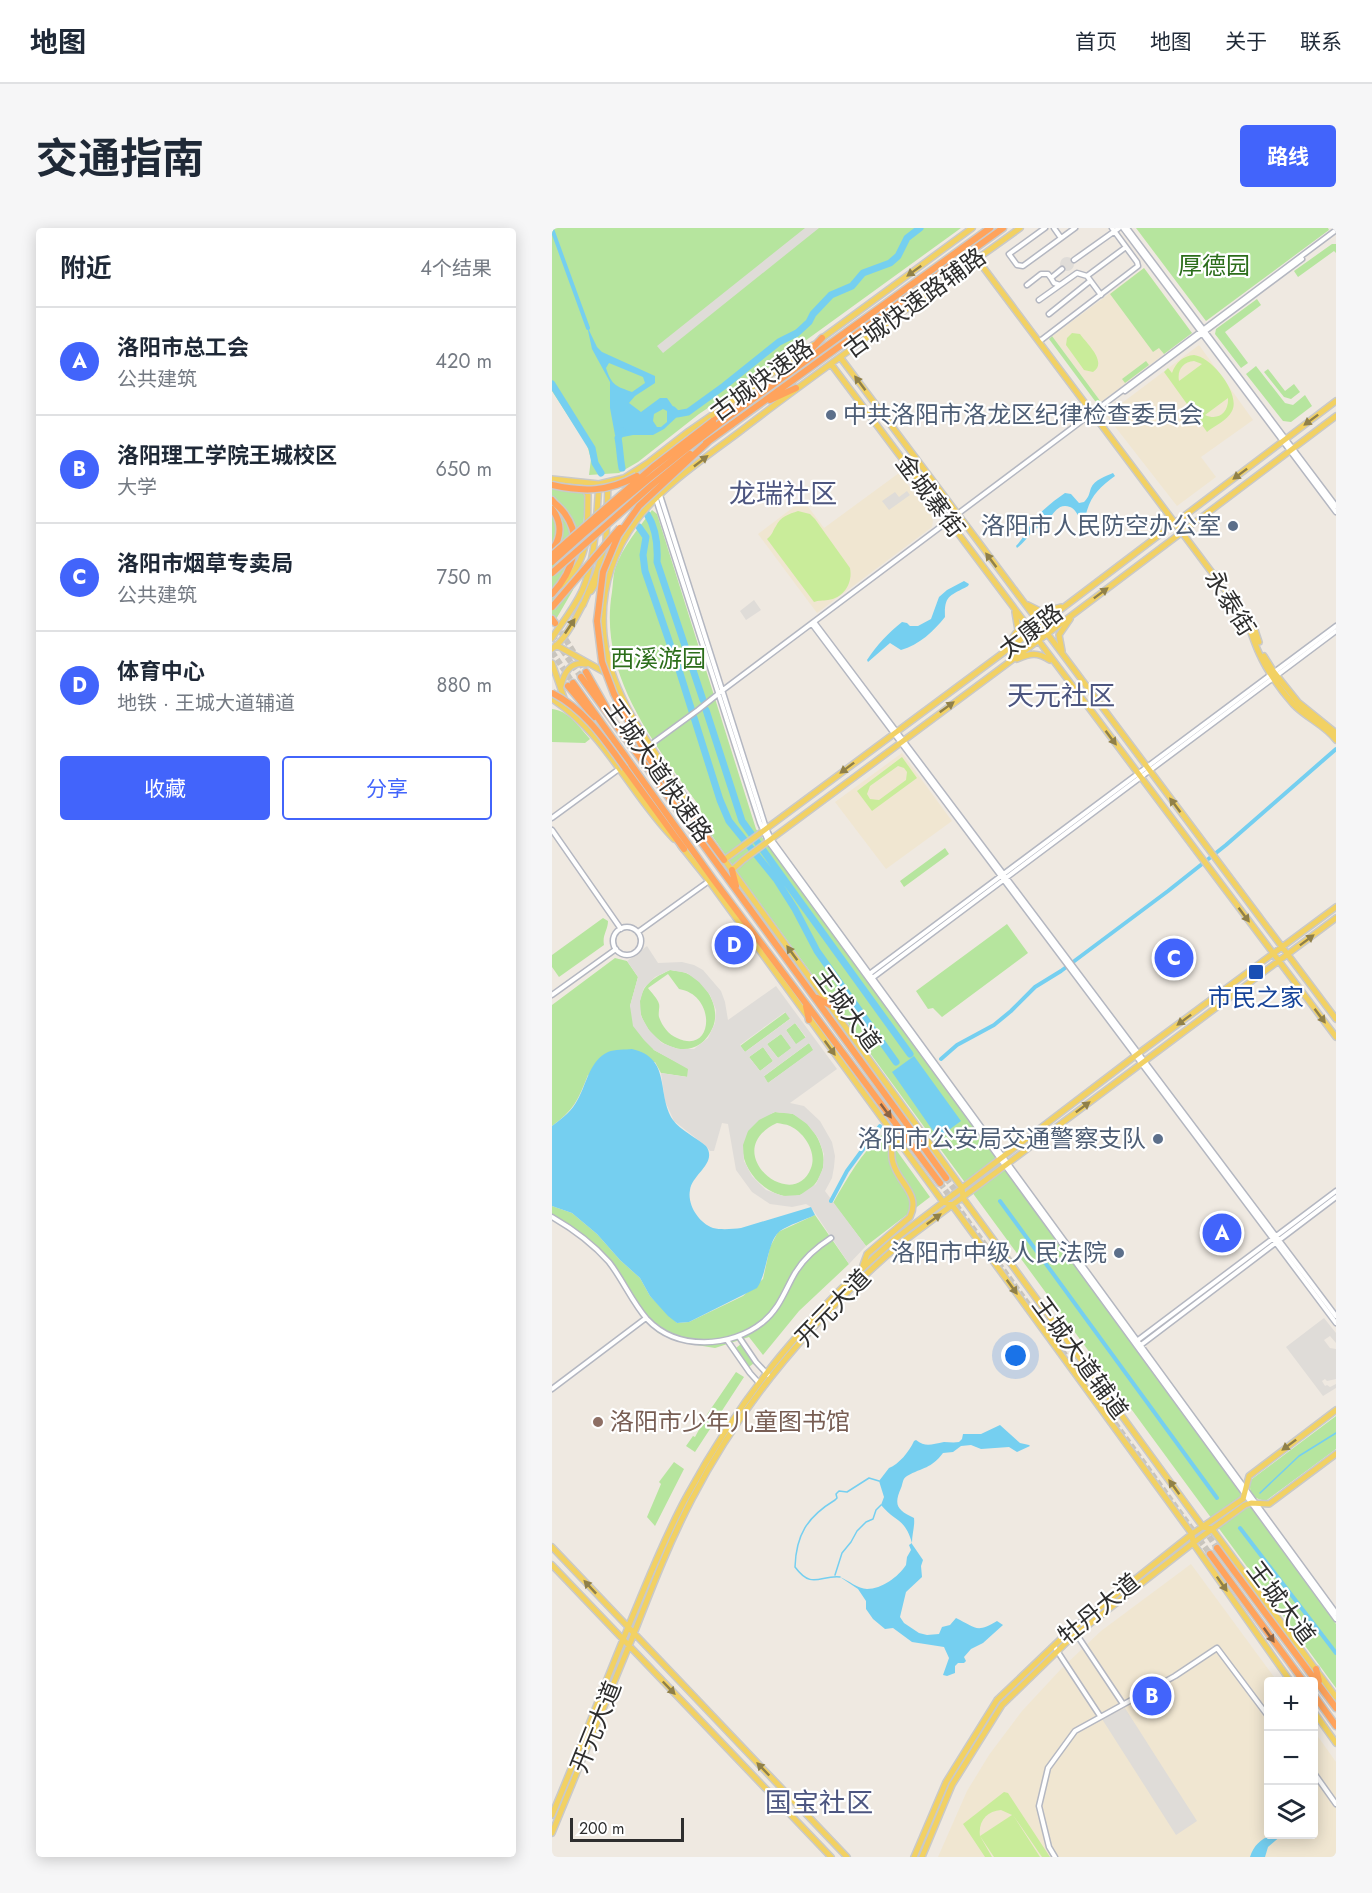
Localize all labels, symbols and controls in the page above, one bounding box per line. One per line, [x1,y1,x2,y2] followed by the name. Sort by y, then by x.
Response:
[30,22,86,63] text: 地图
[1075,27,1117,57] text: 首页
[1150,27,1192,57] text: 地图
[1225,27,1267,57] text: 关于
[1300,27,1342,57] text: 联系
[1240,125,1336,187] button: 路线
[36,128,204,189] text: 交通指南
[836,239,993,366] street label: 古城快速路辅路
[1178,248,1250,283] park label: 厚德园
[60,249,112,287] text: 附近
[420,254,492,283] text: 4个结果
[906,264,921,276] one-way arrow
[703,330,821,429] street label: 古城快速路
[117,331,249,363] text: 洛阳市总工会
[72,347,87,376] text: A
[435,347,492,376] text: 420 m
[117,365,197,394] text: 公共建筑
[854,376,866,392] one-way arrow
[843,397,1203,432] place label: 中共洛阳市洛龙区纪律检查委员会
[824,408,838,422] marker: 中共洛阳市洛龙区纪律检查委员会
[1304,414,1319,426] one-way arrow
[117,439,337,471] text: 洛阳理工学院王城校区
[888,447,973,545] street label: 金城寨街
[73,455,86,484] text: B
[436,455,492,484] text: 650 m
[693,455,709,468] one-way arrow
[1232,468,1247,480] one-way arrow
[117,473,157,502] text: 大学
[729,474,837,513] district label: 龙瑞社区
[981,508,1221,543] place label: 洛阳市人民防空办公室
[1226,519,1240,533] marker: 洛阳市人民防空办公室
[117,547,293,579] text: 洛阳市烟草专卖局
[986,552,998,567] one-way arrow
[72,563,87,592] text: C
[437,563,492,592] text: 750 m
[1197,563,1264,643] street label: 永泰街
[117,581,197,610] text: 公共建筑
[1094,587,1109,599] one-way arrow
[991,595,1070,666] street label: 太康路
[564,618,575,634] one-way arrow
[610,641,706,676] park label: 西溪游园
[117,655,205,687] text: 体育中心
[72,671,87,700] text: D
[437,671,492,700] text: 880 m
[1007,676,1115,715] district label: 天元社区
[117,689,295,718] text: 地铁 · 王城大道辅道
[596,692,721,850] street label: 王城大道快速路
[939,701,955,713] one-way arrow
[1104,730,1116,745] one-way arrow
[60,756,270,820] button: 收藏
[282,756,492,820] button: 分享
[839,762,855,774] one-way arrow
[1169,798,1181,814] one-way arrow
[1237,907,1249,922] one-way arrow
[714,922,753,968] pin: D
[1300,934,1315,946] one-way arrow
[1154,936,1194,980] pin: C
[786,946,798,962] one-way arrow
[805,961,890,1059] street label: 王城大道
[1247,963,1265,981] marker: 市民之家
[1208,980,1304,1015] place label: 市民之家
[1314,1008,1326,1024] one-way arrow
[1176,1014,1192,1026] one-way arrow
[823,1040,835,1055] one-way arrow
[1074,1101,1090,1113] one-way arrow
[880,1103,892,1119] one-way arrow
[858,1121,1146,1156] place label: 洛阳市公安局交通警察支队
[1151,1132,1165,1146] marker: 洛阳市公安局交通警察支队
[1202,1210,1242,1256] pin: A
[926,1213,941,1225] one-way arrow
[891,1235,1107,1270] place label: 洛阳市中级人民法院
[1112,1246,1126,1260] marker: 洛阳市中级人民法院
[787,1261,879,1354] street label: 开元大道
[1005,1279,1017,1294] one-way arrow
[1024,1289,1137,1426] street label: 王城大道辅道
[1001,1341,1030,1370] your location
[610,1404,850,1439] place label: 洛阳市少年儿童图书馆
[591,1415,605,1429] marker: 洛阳市少年儿童图书馆
[1282,1439,1297,1451] one-way arrow
[1168,1479,1180,1495] one-way arrow
[1239,1554,1324,1652] street label: 王城大道
[1050,1565,1147,1652] street label: 牡丹大道
[1216,1575,1228,1591] one-way arrow
[583,1580,597,1595] one-way arrow
[1263,1626,1275,1642] one-way arrow
[1132,1674,1172,1718] pin: B
[561,1676,630,1778] street label: 开元大道
[1264,1677,1318,1839] map controls
[1264,1677,1318,1731] button: +
[662,1680,675,1695] one-way arrow
[1264,1731,1318,1785] button: −
[756,1762,770,1777] one-way arrow
[765,1783,873,1822] district label: 国宝社区
[1264,1785,1318,1839] button: layers
[570,1815,684,1842] scale bar
[579,1817,625,1840] text: 200 m

